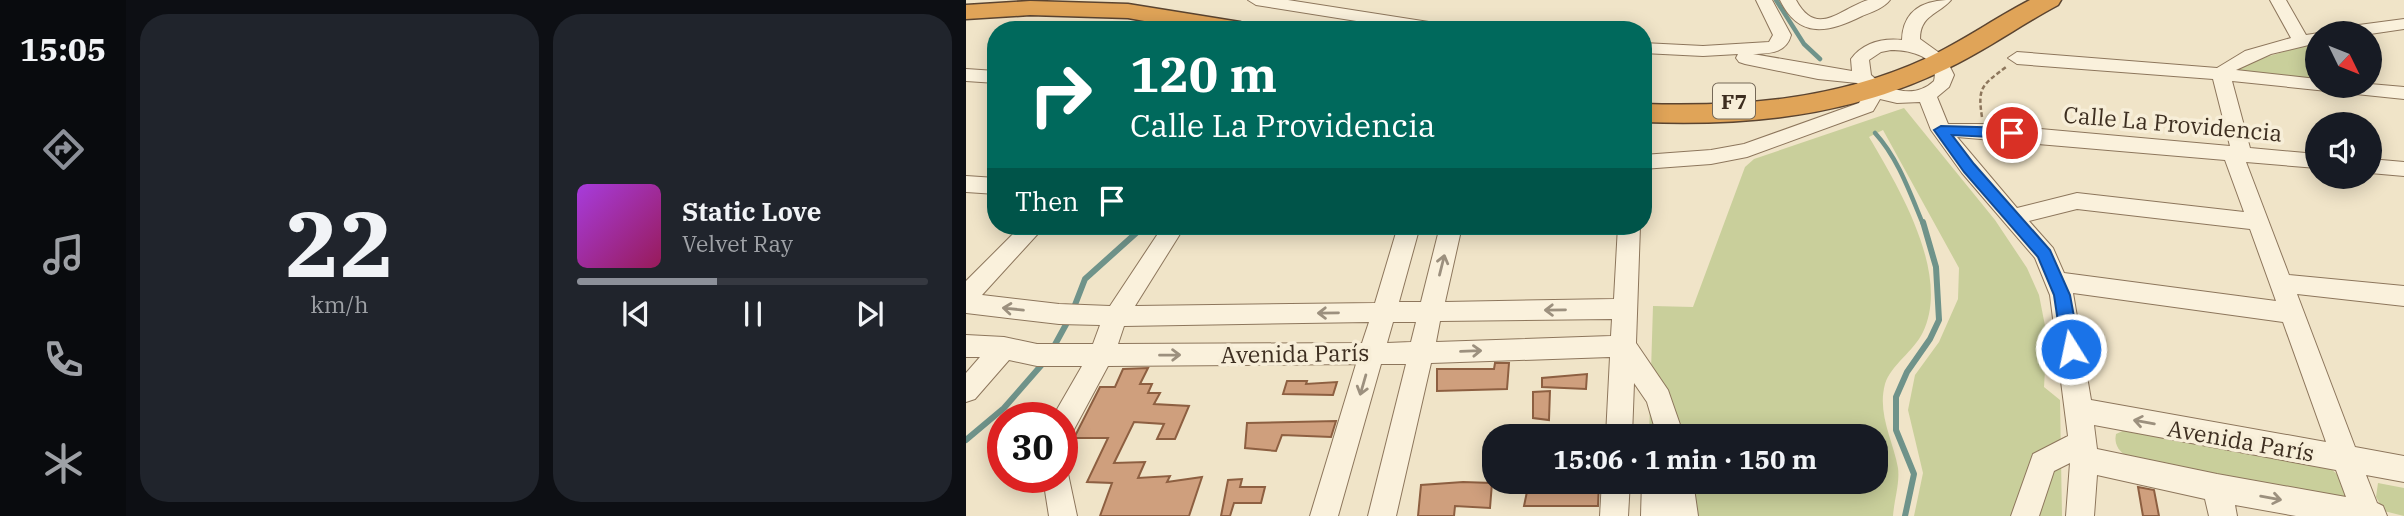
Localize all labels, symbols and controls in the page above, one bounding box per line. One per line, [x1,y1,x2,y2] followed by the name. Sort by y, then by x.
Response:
[2305,21,2382,98] north arrow
[2305,21,2382,189] map controls
[20,28,106,70] text: 15:05
[1130,42,1277,105] text: 120 m
[1015,49,1106,140] icon: right
[1713,84,1755,119] road number: F7
[2062,98,2284,148] street label: Calle La Providencia
[1982,103,2042,163] pin
[1130,104,1435,146] text: Calle La Providencia
[2305,112,2382,189] button: sound
[1993,114,2031,152] icon: arrive
[39,125,88,174] icon: directions
[1093,182,1131,220] icon: arrive
[285,184,394,302] text: 22
[1015,184,1079,218] text: Then
[682,194,821,228] text: Static Love
[682,228,793,258] text: Velvet Ray
[39,230,88,279] icon: music
[1436,254,1449,277] one-way arrow
[310,289,369,319] text: km/h
[617,295,655,333] icon: previous
[734,295,772,333] icon: pause
[851,295,889,333] icon: next
[1002,302,1025,315] one-way arrow
[1544,303,1567,317] one-way arrow
[1316,306,1339,319] one-way arrow
[2034,312,2108,386] position arrow
[39,335,88,384] icon: phone
[1220,337,1370,369] street label: Avenida París
[1459,344,1482,358] one-way arrow
[1158,348,1181,361] one-way arrow
[1355,374,1368,396] one-way arrow
[987,402,1078,493] speed limit sign: 30
[2165,412,2317,468] street label: Avenida París
[2133,415,2156,428] one-way arrow
[39,439,88,488] icon: climate
[1553,442,1817,476] text: 15:06 · 1 min · 150 m
[2259,491,2282,505] one-way arrow

